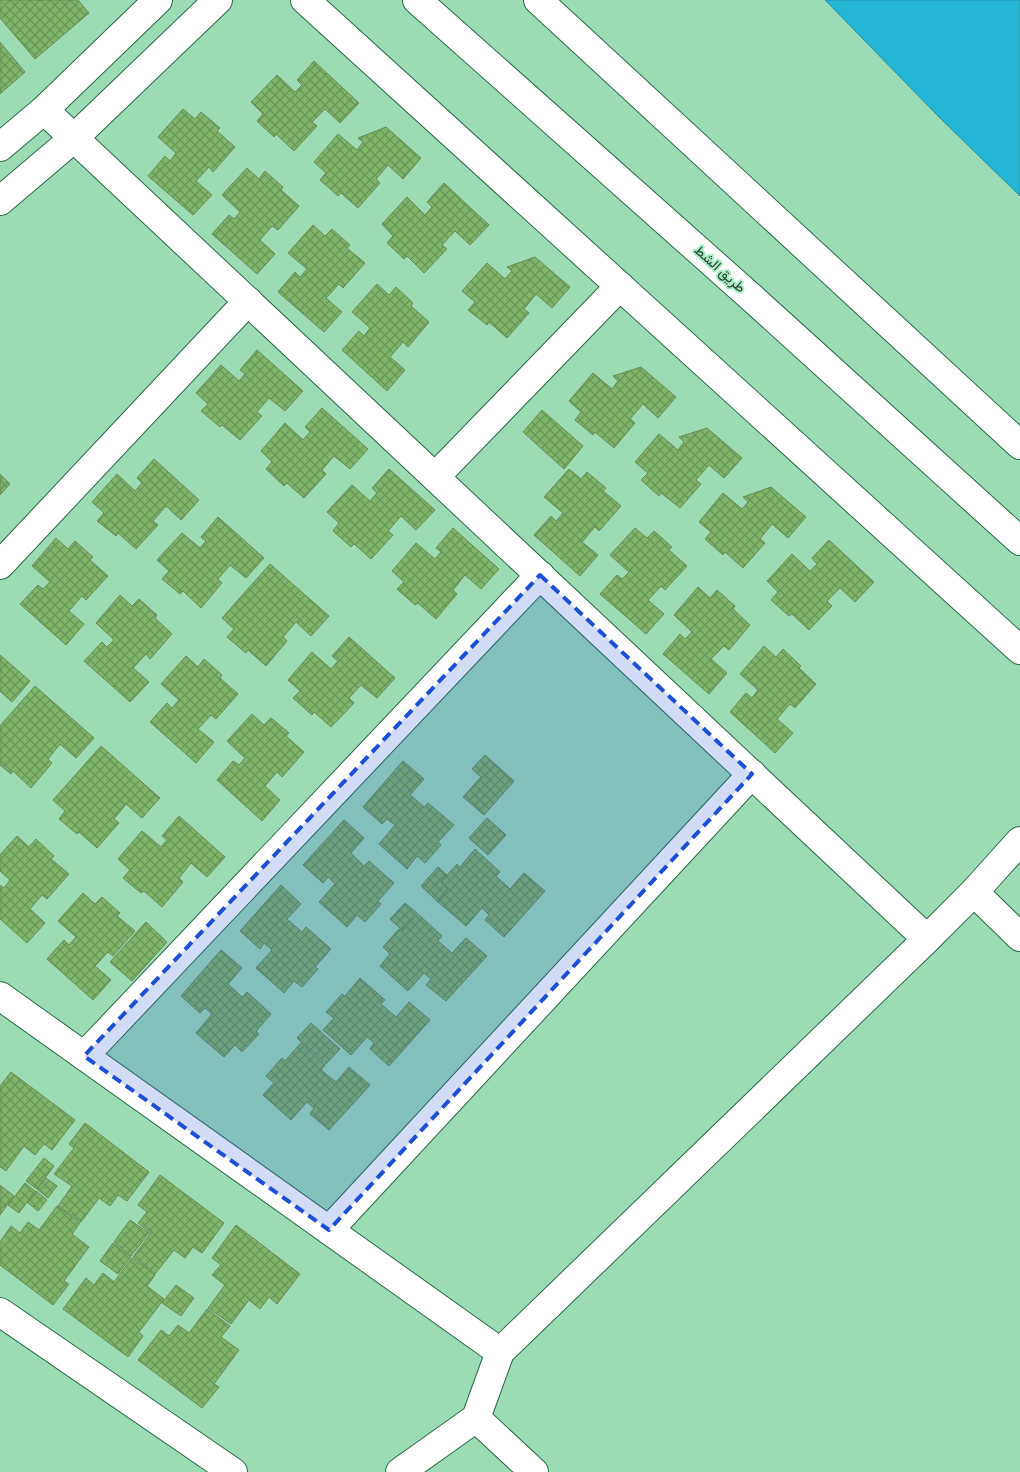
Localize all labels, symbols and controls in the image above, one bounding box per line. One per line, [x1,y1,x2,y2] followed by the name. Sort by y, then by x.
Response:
[691,242,749,296] street label: طريق الشط

